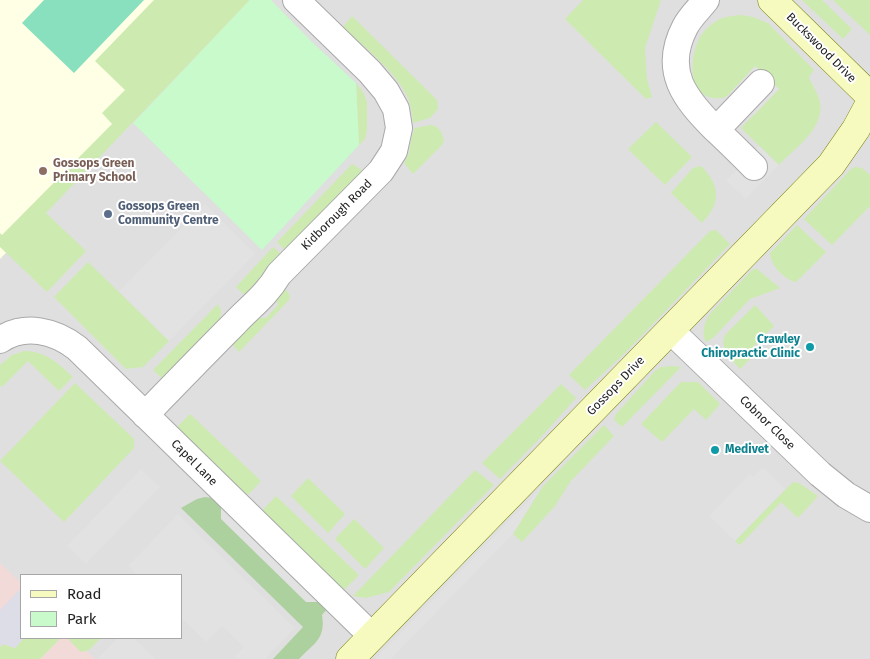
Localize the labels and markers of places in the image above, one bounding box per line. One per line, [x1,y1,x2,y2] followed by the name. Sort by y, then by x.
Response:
[53,157,136,185] place label: Gossops Green Primary School
[37,165,49,177] marker: Gossops Green Primary School
[118,200,219,228] place label: Gossops Green Community Centre
[102,208,114,220] marker: Gossops Green Community Centre
[701,333,800,361] place label: Crawley Chiropractic Clinic
[804,341,816,353] marker: Crawley Chiropractic Clinic
[725,443,769,457] place label: Medivet
[709,444,721,456] marker: Medivet

